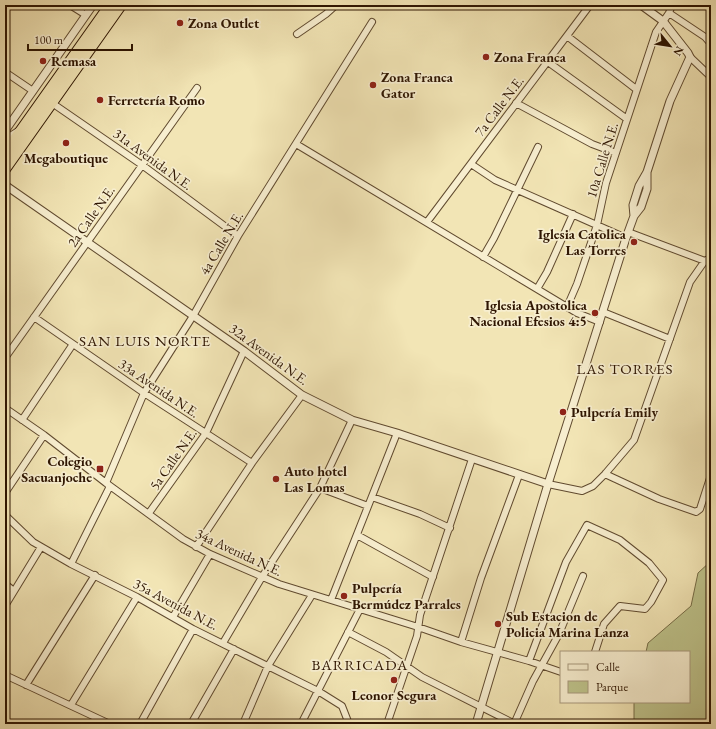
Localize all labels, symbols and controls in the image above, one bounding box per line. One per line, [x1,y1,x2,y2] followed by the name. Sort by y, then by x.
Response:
[188,14,260,32] place label: Zona Outlet
[175,18,185,28] marker: Zona Outlet
[28,26,132,52] scale bar
[650,26,690,66] north arrow
[34,32,64,48] text: 100 m
[670,44,687,58] text: N
[494,48,567,66] place label: Zona Franca
[51,52,97,70] place label: Remasa
[481,52,491,62] marker: Zona Franca
[38,56,48,66] marker: Remasa
[381,68,454,102] place label: Zona Franca Gator
[470,72,528,140] street label: 7a Calle N.E.
[368,80,378,90] marker: Zona Franca Gator
[108,91,205,109] place label: Ferretería Romo
[95,95,105,105] marker: Ferretería Romo
[582,120,622,200] street label: 10a Calle N.E.
[110,124,196,194] street label: 31a Avenida N.E.
[61,138,71,148] marker: Megaboutique
[24,149,108,167] place label: Megaboutique
[63,182,119,250] street label: 2a Calle N.E.
[195,208,247,278] street label: 4a Calle N.E.
[538,225,627,259] place label: Iglesia Catolica Las Torres
[629,237,639,247] marker: Iglesia Catolica Las Torres
[470,296,588,330] place label: Iglesia Apostolica Nacional Efesios 4:5
[590,308,600,318] marker: Iglesia Apostolica Nacional Efesios 4:5
[226,319,312,389] street label: 32a Avenida N.E.
[79,331,211,350] district label: SAN LUIS NORTE
[115,354,203,422] street label: 33a Avenida N.E.
[576,359,674,378] district label: LAS TORRES
[571,403,658,421] place label: Pulpería Emily
[558,407,568,417] marker: Pulpería Emily
[145,425,201,493] street label: 5a Calle N.E.
[21,452,92,486] place label: Colegio Sacuanjoche
[283,462,347,496] place label: Auto hotel Las Lomas
[95,464,105,474] marker: Colegio Sacuanjoche
[271,474,281,484] marker: Auto hotel Las Lomas
[193,524,285,580] street label: 34a Avenida N.E.
[130,574,222,634] street label: 35a Avenida N.E.
[352,579,461,613] place label: Pulpería Bermúdez Parrales
[339,591,349,601] marker: Pulpería Bermúdez Parrales
[506,607,630,641] place label: Sub Estacion de Policia Marina Lanza
[493,619,503,629] marker: Sub Estacion de Policia Marina Lanza
[560,651,690,703] legend
[312,655,408,674] district label: BARRICADA
[596,659,620,675] text: Calle
[389,675,399,685] marker: Leonor Segura
[596,679,628,695] text: Parque
[352,686,437,704] place label: Leonor Segura

